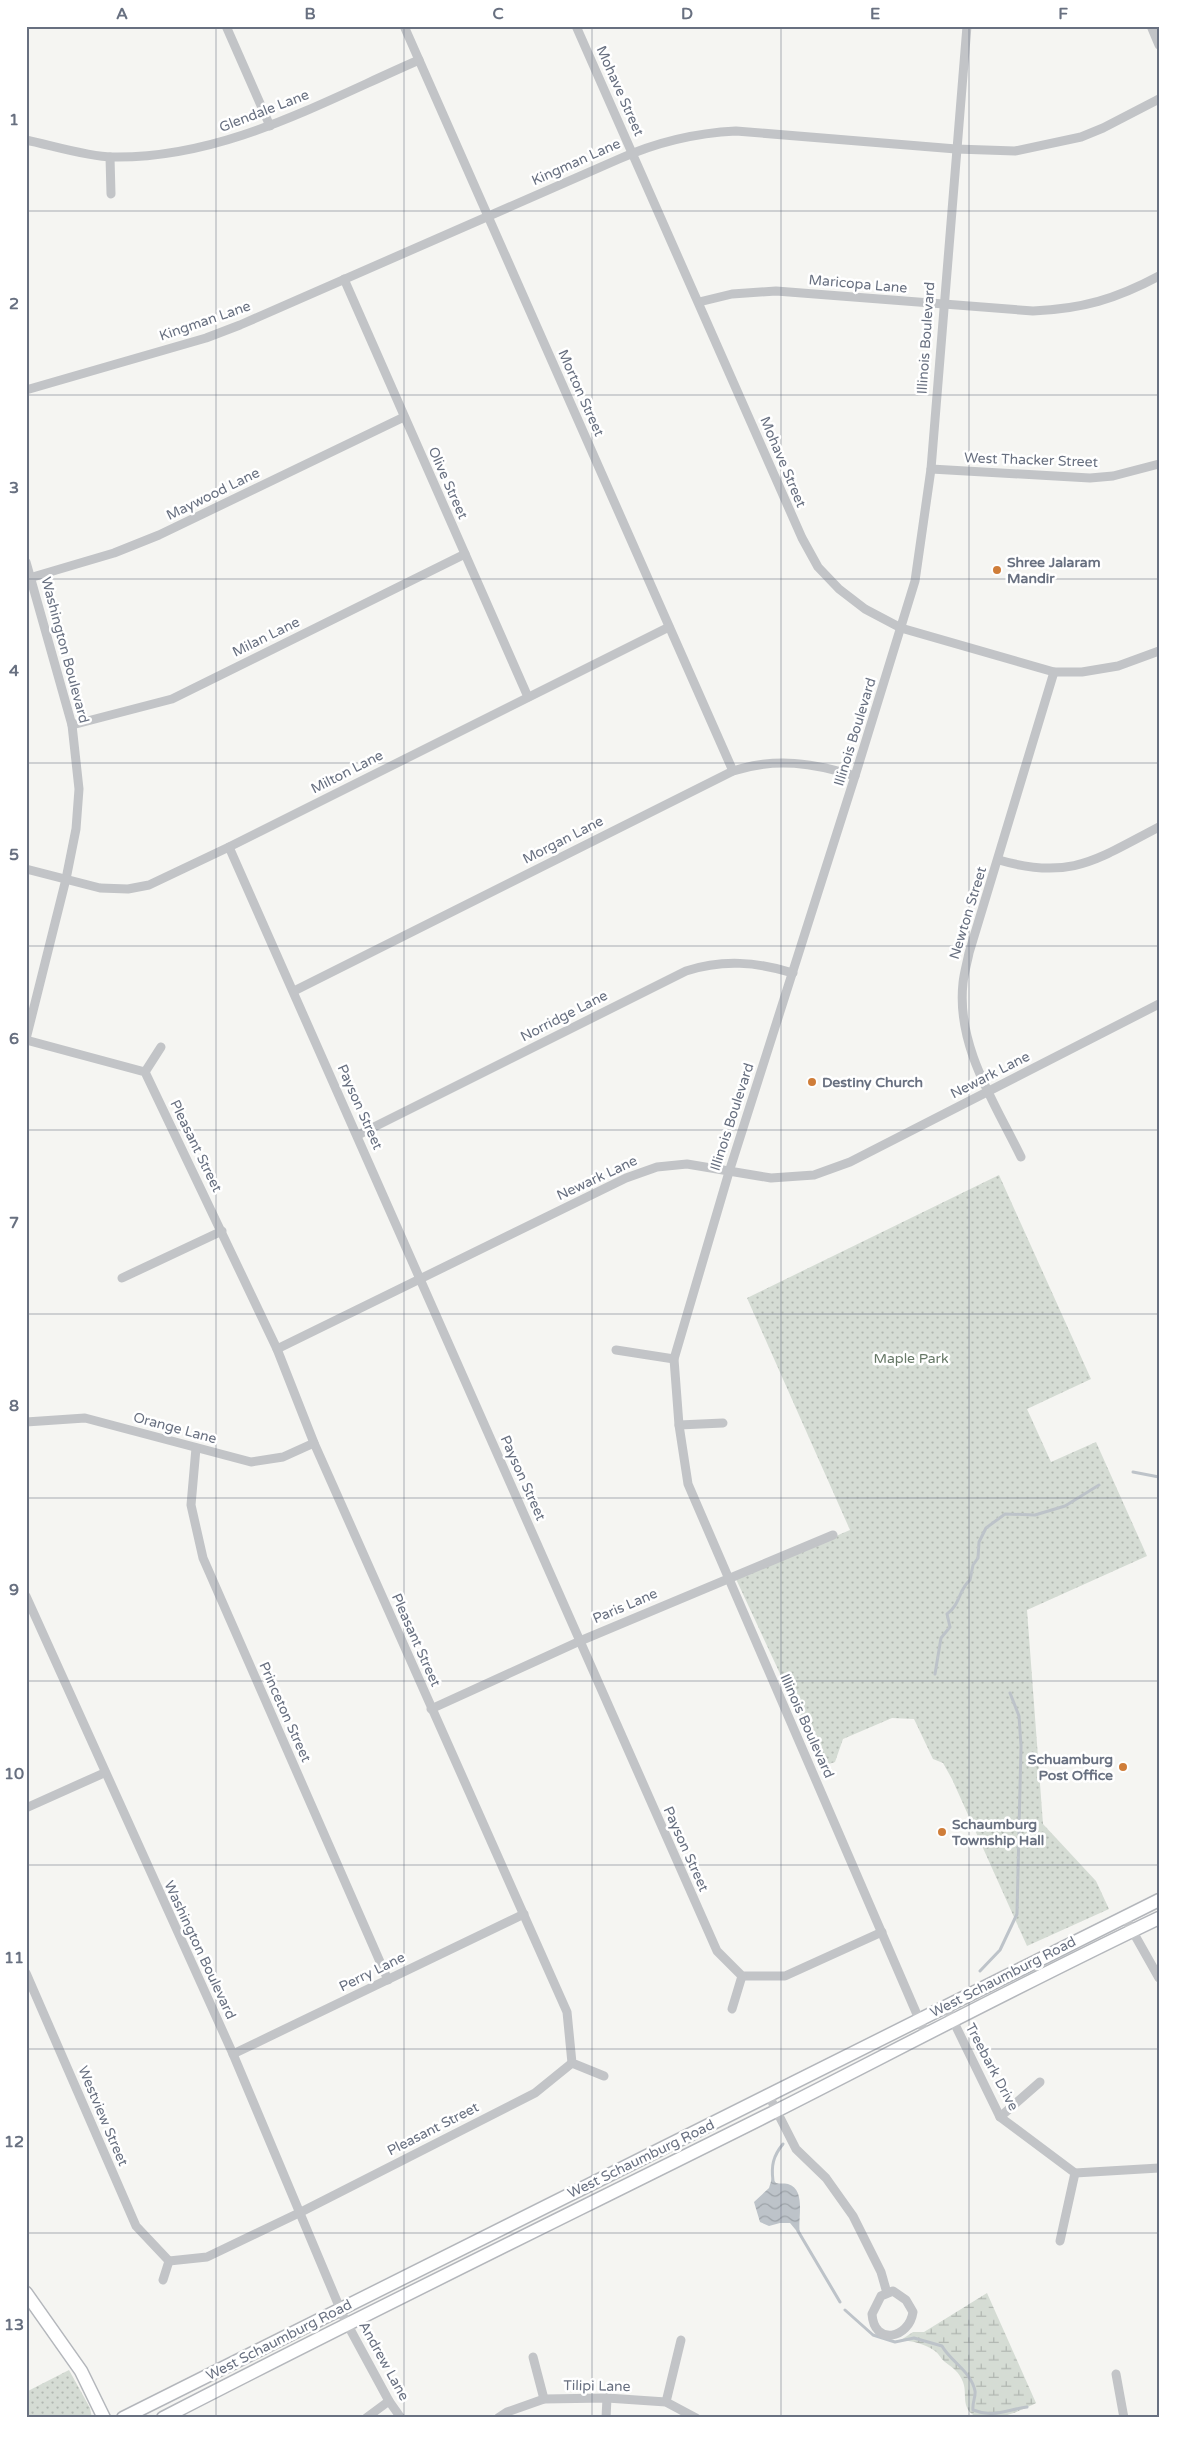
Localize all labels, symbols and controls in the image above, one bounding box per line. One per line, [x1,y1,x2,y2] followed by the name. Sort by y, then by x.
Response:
[116,4,128,24] text: A
[304,4,316,24] text: B
[492,4,504,24] text: C
[681,4,693,24] text: D
[870,4,880,24] text: E
[1058,4,1068,24] text: F
[593,43,648,139] street label: Mohave Street
[217,86,311,136] street label: Glendale Lane
[9,110,19,130] text: 1
[529,135,623,189] street label: Kingman Lane
[808,271,908,297] street label: Maricopa Lane
[914,281,938,395] street label: Illinois Boulevard
[9,294,19,314] text: 2
[157,297,253,345] street label: Kingman Lane
[554,347,608,440] street label: Morton Street
[756,414,810,511] street label: Mohave Street
[425,444,472,522] street label: Olive Street
[964,449,1099,471] street label: West Thacker Street
[164,464,262,524] street label: Maywood Lane
[9,478,19,498] text: 3
[1007,554,1101,587] place label: Shree Jalaram Mandir
[991,564,1003,576] marker: Shree Jalaram Mandir
[37,575,93,725] street label: Washington Boulevard
[230,613,302,661] street label: Milan Lane
[9,661,19,681] text: 4
[830,676,880,788] street label: Illinois Boulevard
[308,747,386,797] street label: Milton Lane
[520,812,606,868] street label: Morgan Lane
[9,845,19,865] text: 5
[946,864,990,961] street label: Newton Street
[518,987,610,1045] street label: Norridge Lane
[9,1029,19,1049] text: 6
[947,1048,1033,1102] street label: Newark Lane
[707,1061,757,1173] street label: Illinois Boulevard
[334,1062,387,1153] street label: Payson Street
[822,1074,923,1091] place label: Destiny Church
[806,1076,818,1088] marker: Destiny Church
[166,1097,226,1195] street label: Pleasant Street
[554,1152,640,1204] street label: Newark Lane
[9,1213,19,1233] text: 7
[873,1350,949,1367] park label: Maple Park
[9,1396,19,1416] text: 8
[131,1409,219,1447] street label: Orange Lane
[497,1433,550,1524] street label: Payson Street
[9,1580,19,1600] text: 9
[590,1585,660,1627] street label: Paris Lane
[388,1591,444,1690] street label: Pleasant Street
[255,1659,315,1765] street label: Princeton Street
[776,1671,838,1781] street label: Illinois Boulevard
[1028,1751,1113,1784] place label: Schuamburg Post Office
[1117,1761,1129,1773] marker: Schuamburg Post Office
[4,1764,24,1784] text: 10
[660,1804,713,1895] street label: Payson Street
[951,1816,1044,1849] place label: Schaumburg Township Hall
[936,1826,948,1838] marker: Schaumburg Township Hall
[160,1878,240,2022] street label: Washington Boulevard
[927,1933,1079,2021] street label: West Schaumburg Road
[4,1948,24,1968] text: 11
[336,1949,408,1995] street label: Perry Lane
[962,2020,1022,2114] street label: Treebark Drive
[74,2063,132,2169] street label: Westview Street
[384,2098,482,2159] street label: Pleasant Street
[565,2116,717,2202] street label: West Schaumburg Road
[4,2132,24,2152] text: 12
[203,2296,355,2384] street label: West Schaumburg Road
[4,2315,24,2335] text: 13
[355,2318,413,2404] street label: Andrew Lane
[563,2377,631,2395] street label: Tilipi Lane

